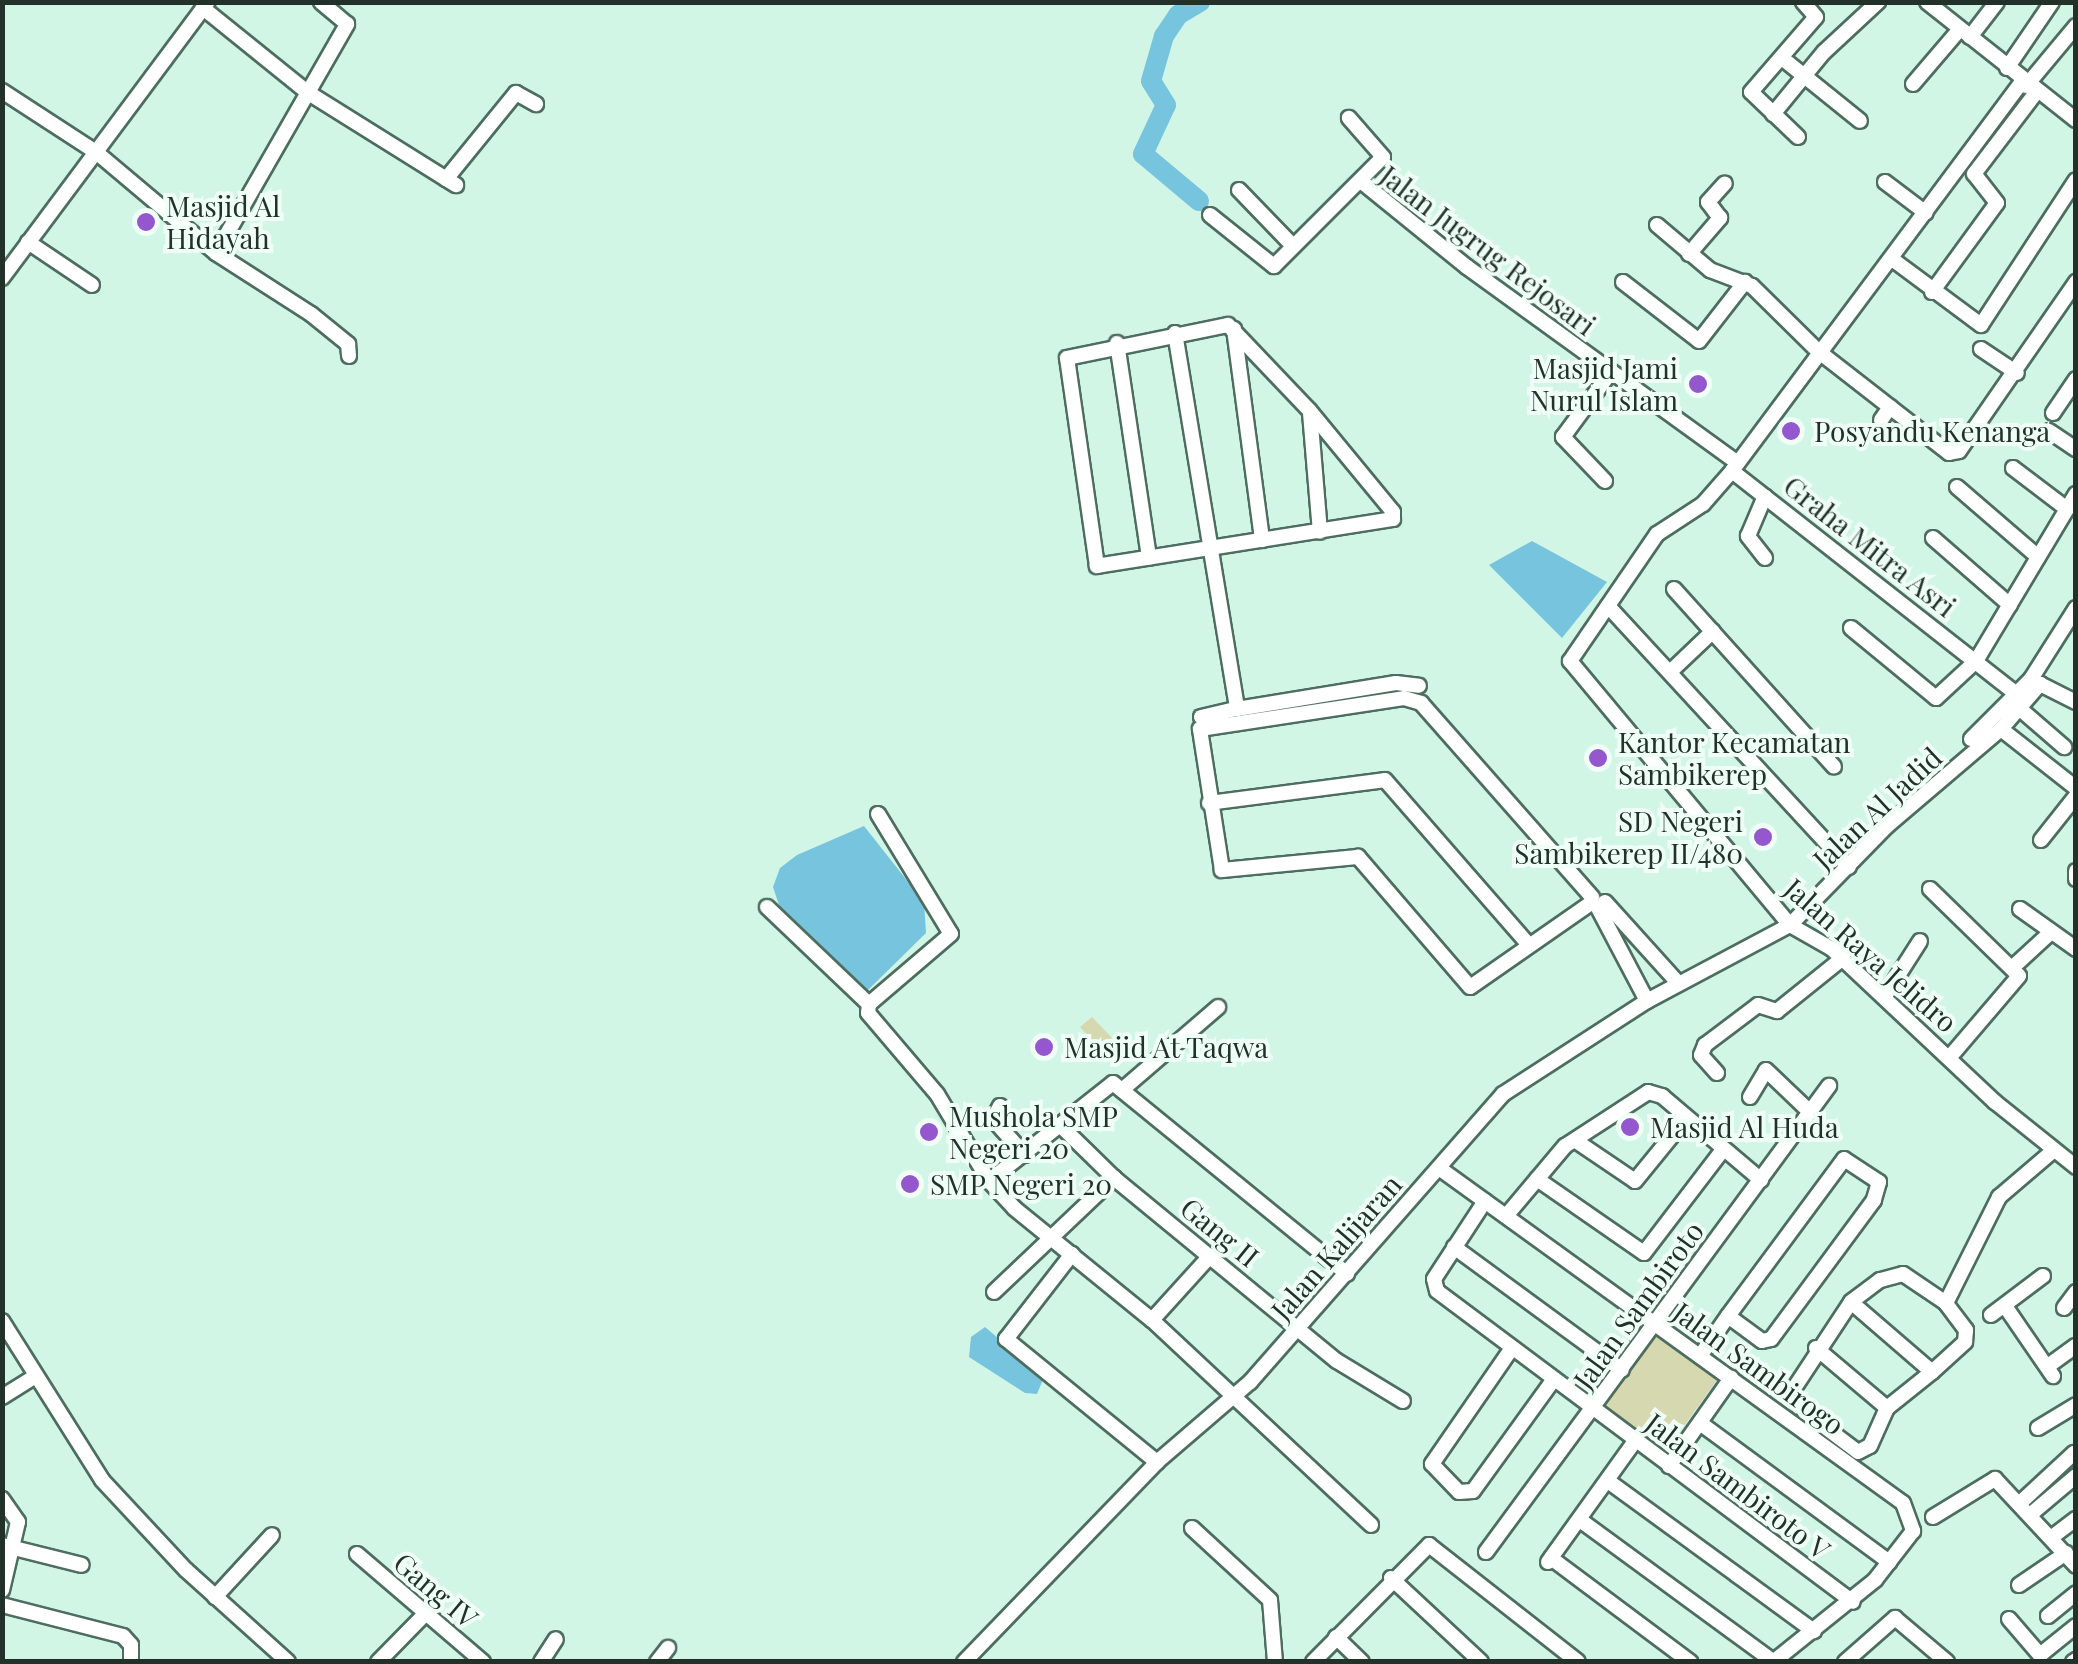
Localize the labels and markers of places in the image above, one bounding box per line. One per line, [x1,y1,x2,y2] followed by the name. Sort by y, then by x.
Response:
[166,189,281,255] place label: Masjid Al Hidayah
[135,211,157,233] marker: Masjid Al Hidayah
[1530,351,1678,417] place label: Masjid Jami Nurul Islam
[1687,373,1709,395] marker: Masjid Jami Nurul Islam
[1814,414,2050,448] place label: Posyandu Kenanga
[1778,418,1804,444] marker: Posyandu Kenanga
[1618,725,1851,791] place label: Kantor Kecamatan Sambikerep
[1587,747,1609,769] marker: Kantor Kecamatan Sambikerep
[1514,804,1743,870] place label: SD Negeri Sambikerep II/480
[1752,826,1774,848] marker: SD Negeri Sambikerep II/480
[1064,1030,1270,1064] place label: Masjid At Taqwa
[1033,1036,1055,1058] marker: Masjid At Taqwa
[949,1099,1118,1165] place label: Mushola SMP Negeri 20
[1650,1110,1840,1144] place label: Masjid Al Huda
[1619,1116,1641,1138] marker: Masjid Al Huda
[918,1121,940,1143] marker: Mushola SMP Negeri 20
[930,1167,1113,1201] place label: SMP Negeri 20
[899,1173,921,1195] marker: SMP Negeri 20

